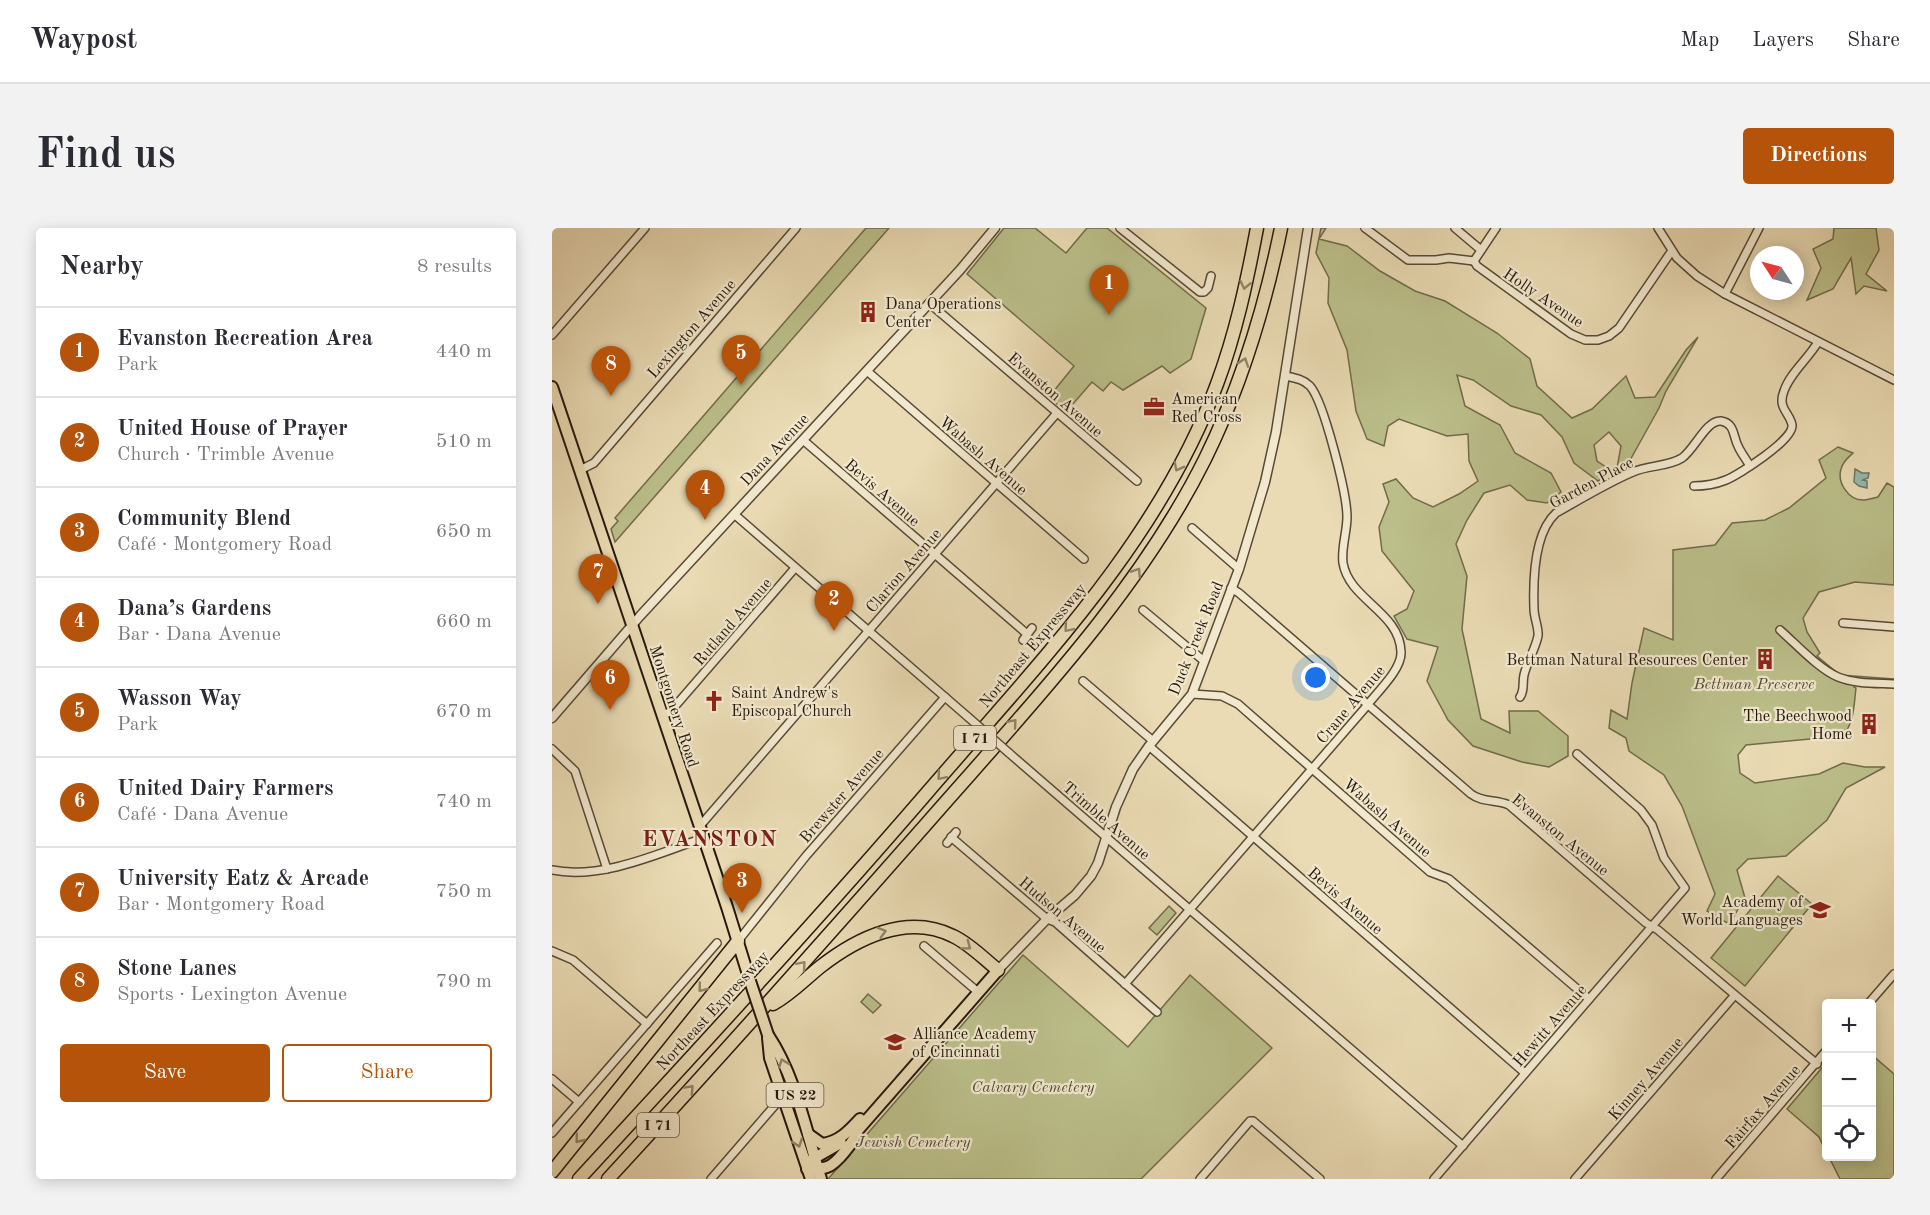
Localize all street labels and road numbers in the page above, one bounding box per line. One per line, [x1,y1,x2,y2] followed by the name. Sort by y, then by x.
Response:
[1500,266,1586,331] street label: Holly Avenue
[645,277,740,382] street label: Lexington Avenue
[1004,350,1105,441] street label: Evanston Avenue
[738,411,813,490] street label: Dana Avenue
[936,414,1030,499] street label: Wabash Avenue
[1547,455,1636,512] street label: Garden Place
[841,457,922,530] street label: Bevis Avenue
[864,526,945,616] street label: Clarion Avenue
[691,576,776,669] street label: Rutland Avenue
[1167,580,1227,698] street label: Duck Creek Road
[977,581,1090,712] street label: Northeast Expressway
[646,644,700,770] street label: Montgomery Road
[1314,663,1389,747] street label: Crane Avenue
[954,726,996,750] road number: I 71
[797,746,888,847] street label: Brewster Avenue
[1340,776,1434,861] street label: Wabash Avenue
[1059,779,1153,864] street label: Trimble Avenue
[1508,792,1611,880] street label: Evanston Avenue
[1304,865,1385,938] street label: Bevis Avenue
[1015,875,1108,956] street label: Hudson Avenue
[654,948,773,1074] street label: Northeast Expressway
[1511,982,1590,1071] street label: Hewitt Avenue
[1606,1035,1687,1124] street label: Kinney Avenue
[1723,1062,1804,1152] street label: Fairfax Avenue
[766,1083,824,1107] road number: US 22
[637,1113,679,1137] road number: I 71

